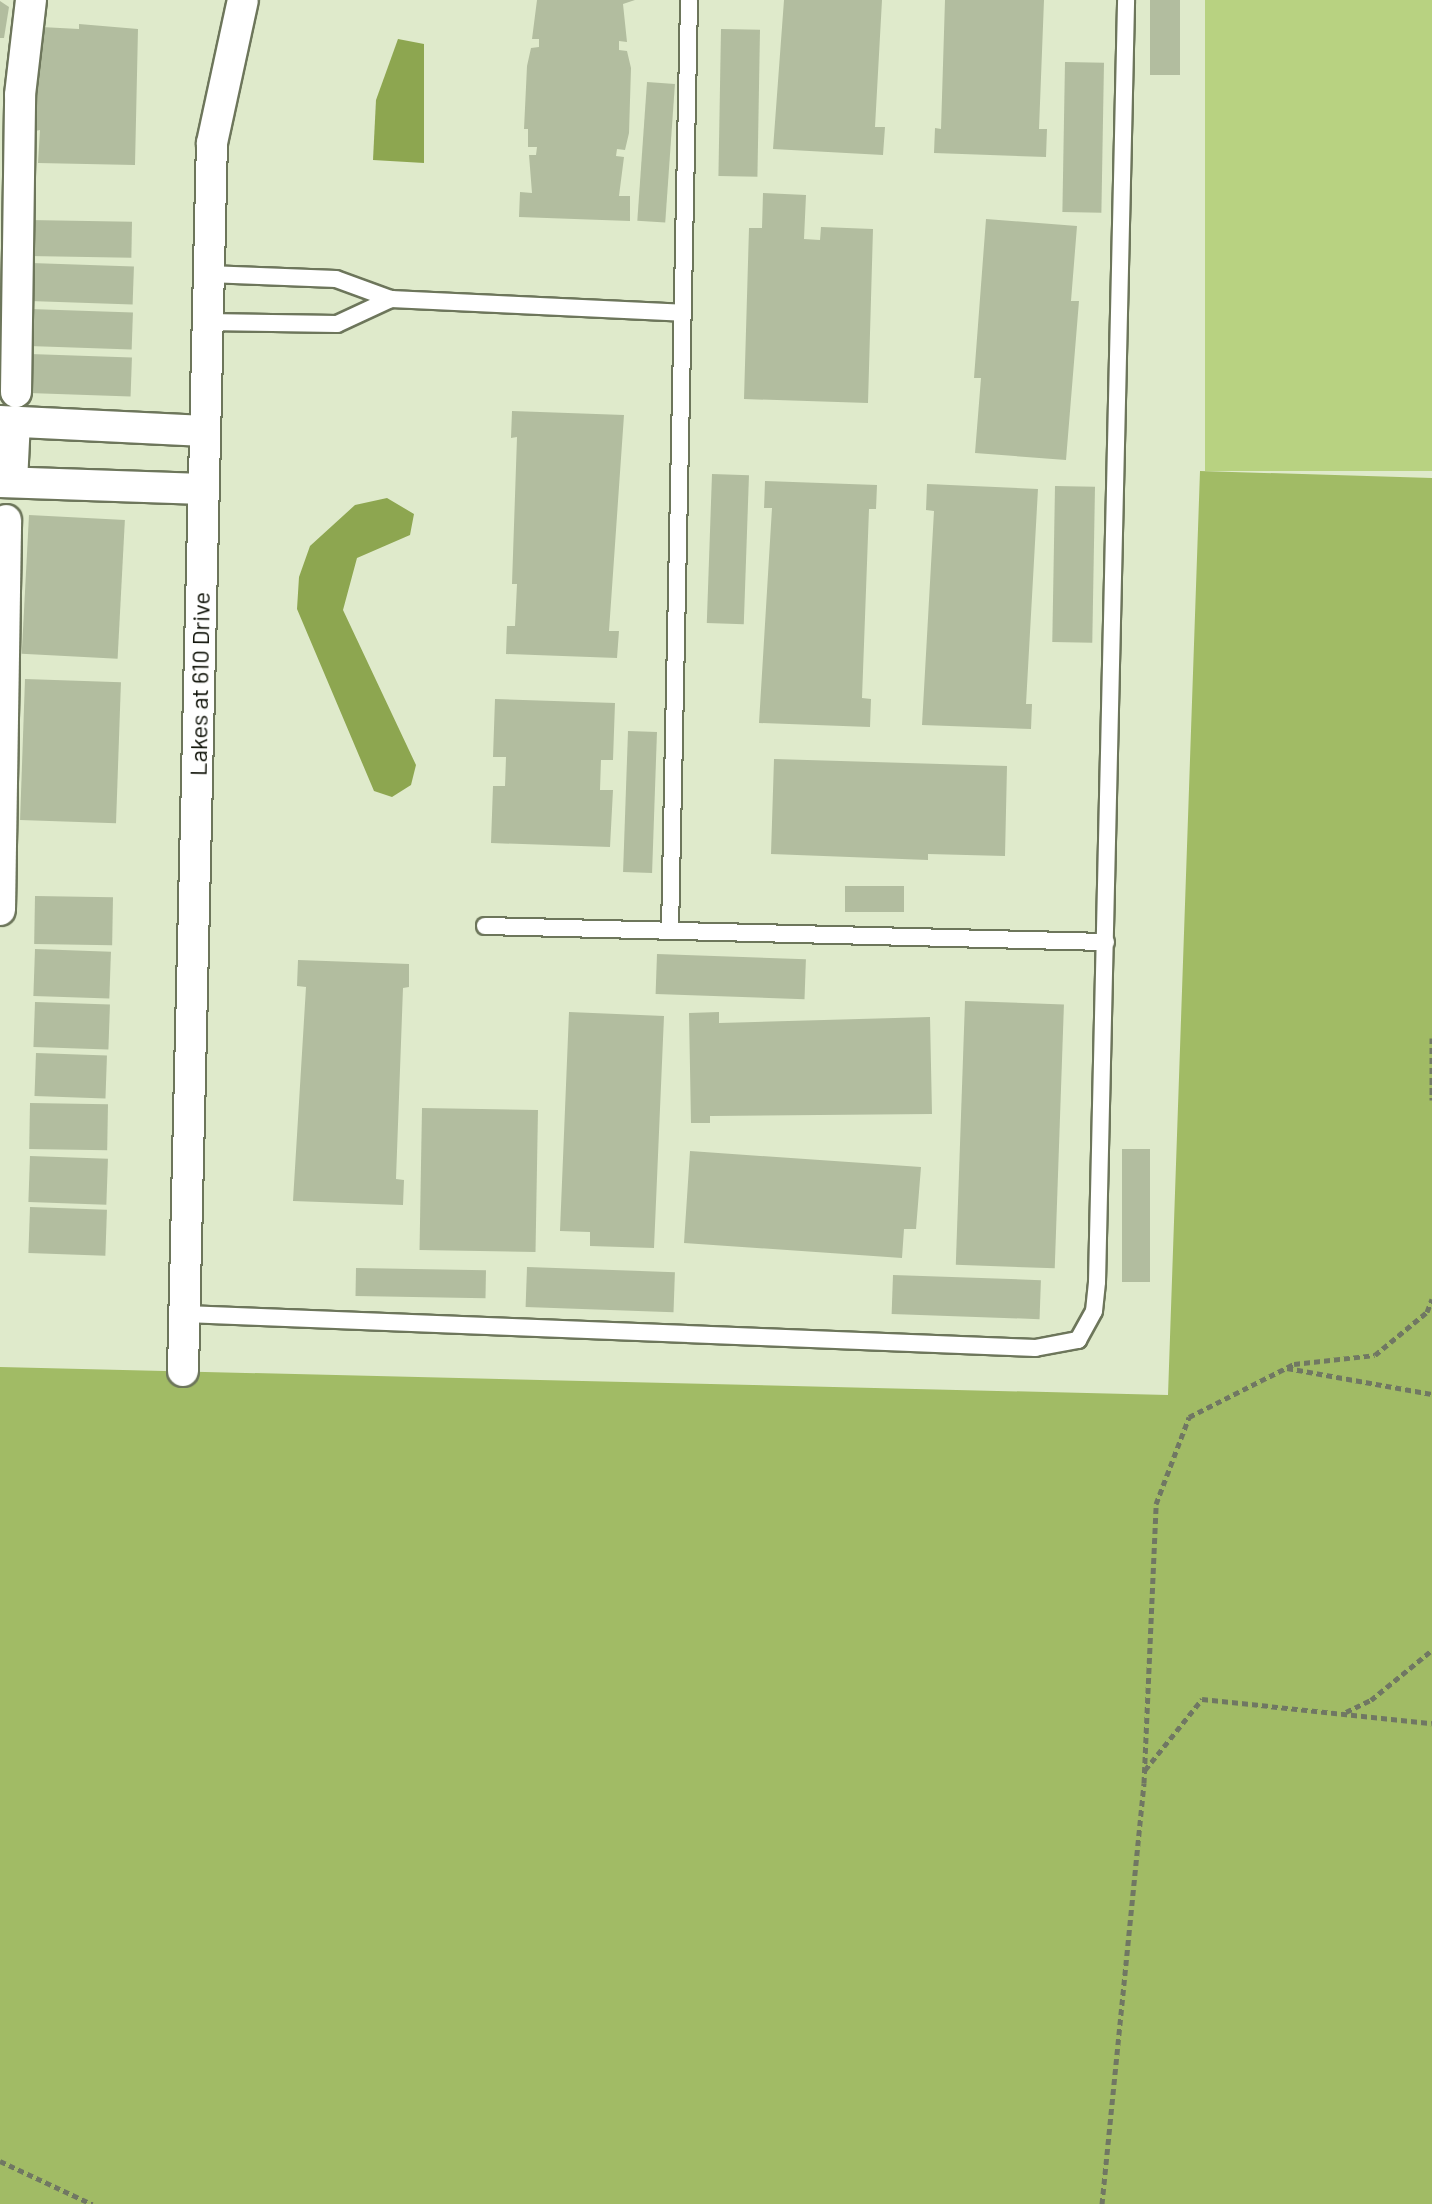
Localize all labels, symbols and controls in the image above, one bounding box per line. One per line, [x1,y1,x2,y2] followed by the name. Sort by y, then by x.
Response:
[183,592,215,776] street label: Lakes at 610 Drive

